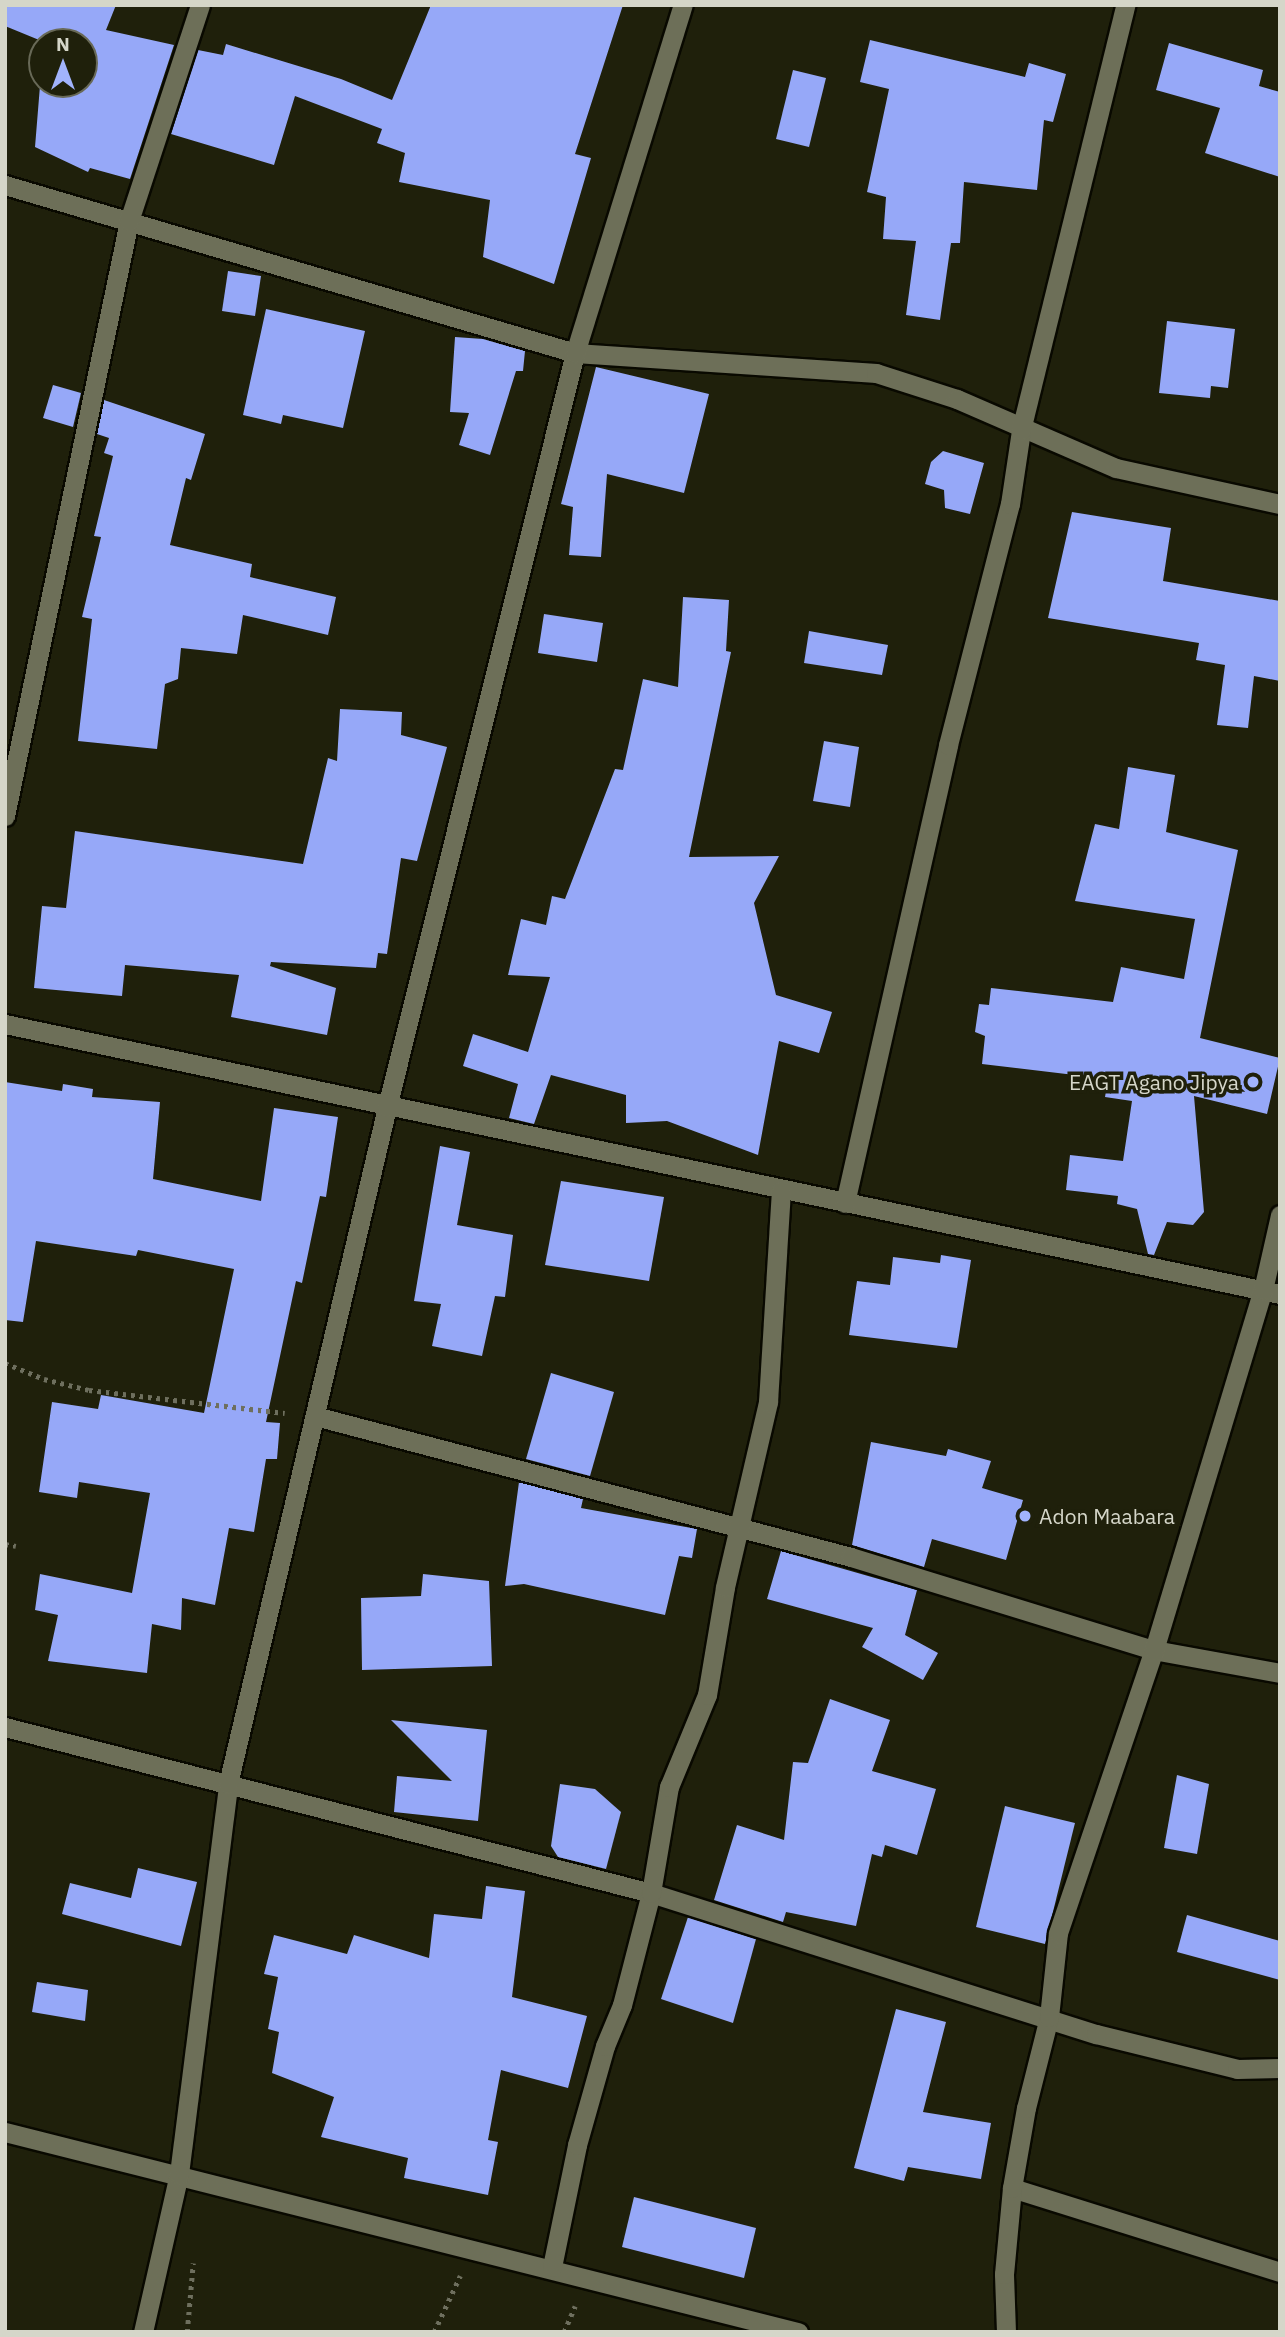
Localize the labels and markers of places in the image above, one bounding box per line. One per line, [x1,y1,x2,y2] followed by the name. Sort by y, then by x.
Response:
[1069,1069,1239,1095] place label: EAGT Agano Jipya
[1245,1074,1261,1090] marker: EAGT Agano Jipya
[1039,1503,1175,1529] place label: Adon Maabara
[1017,1508,1033,1524] marker: Adon Maabara

